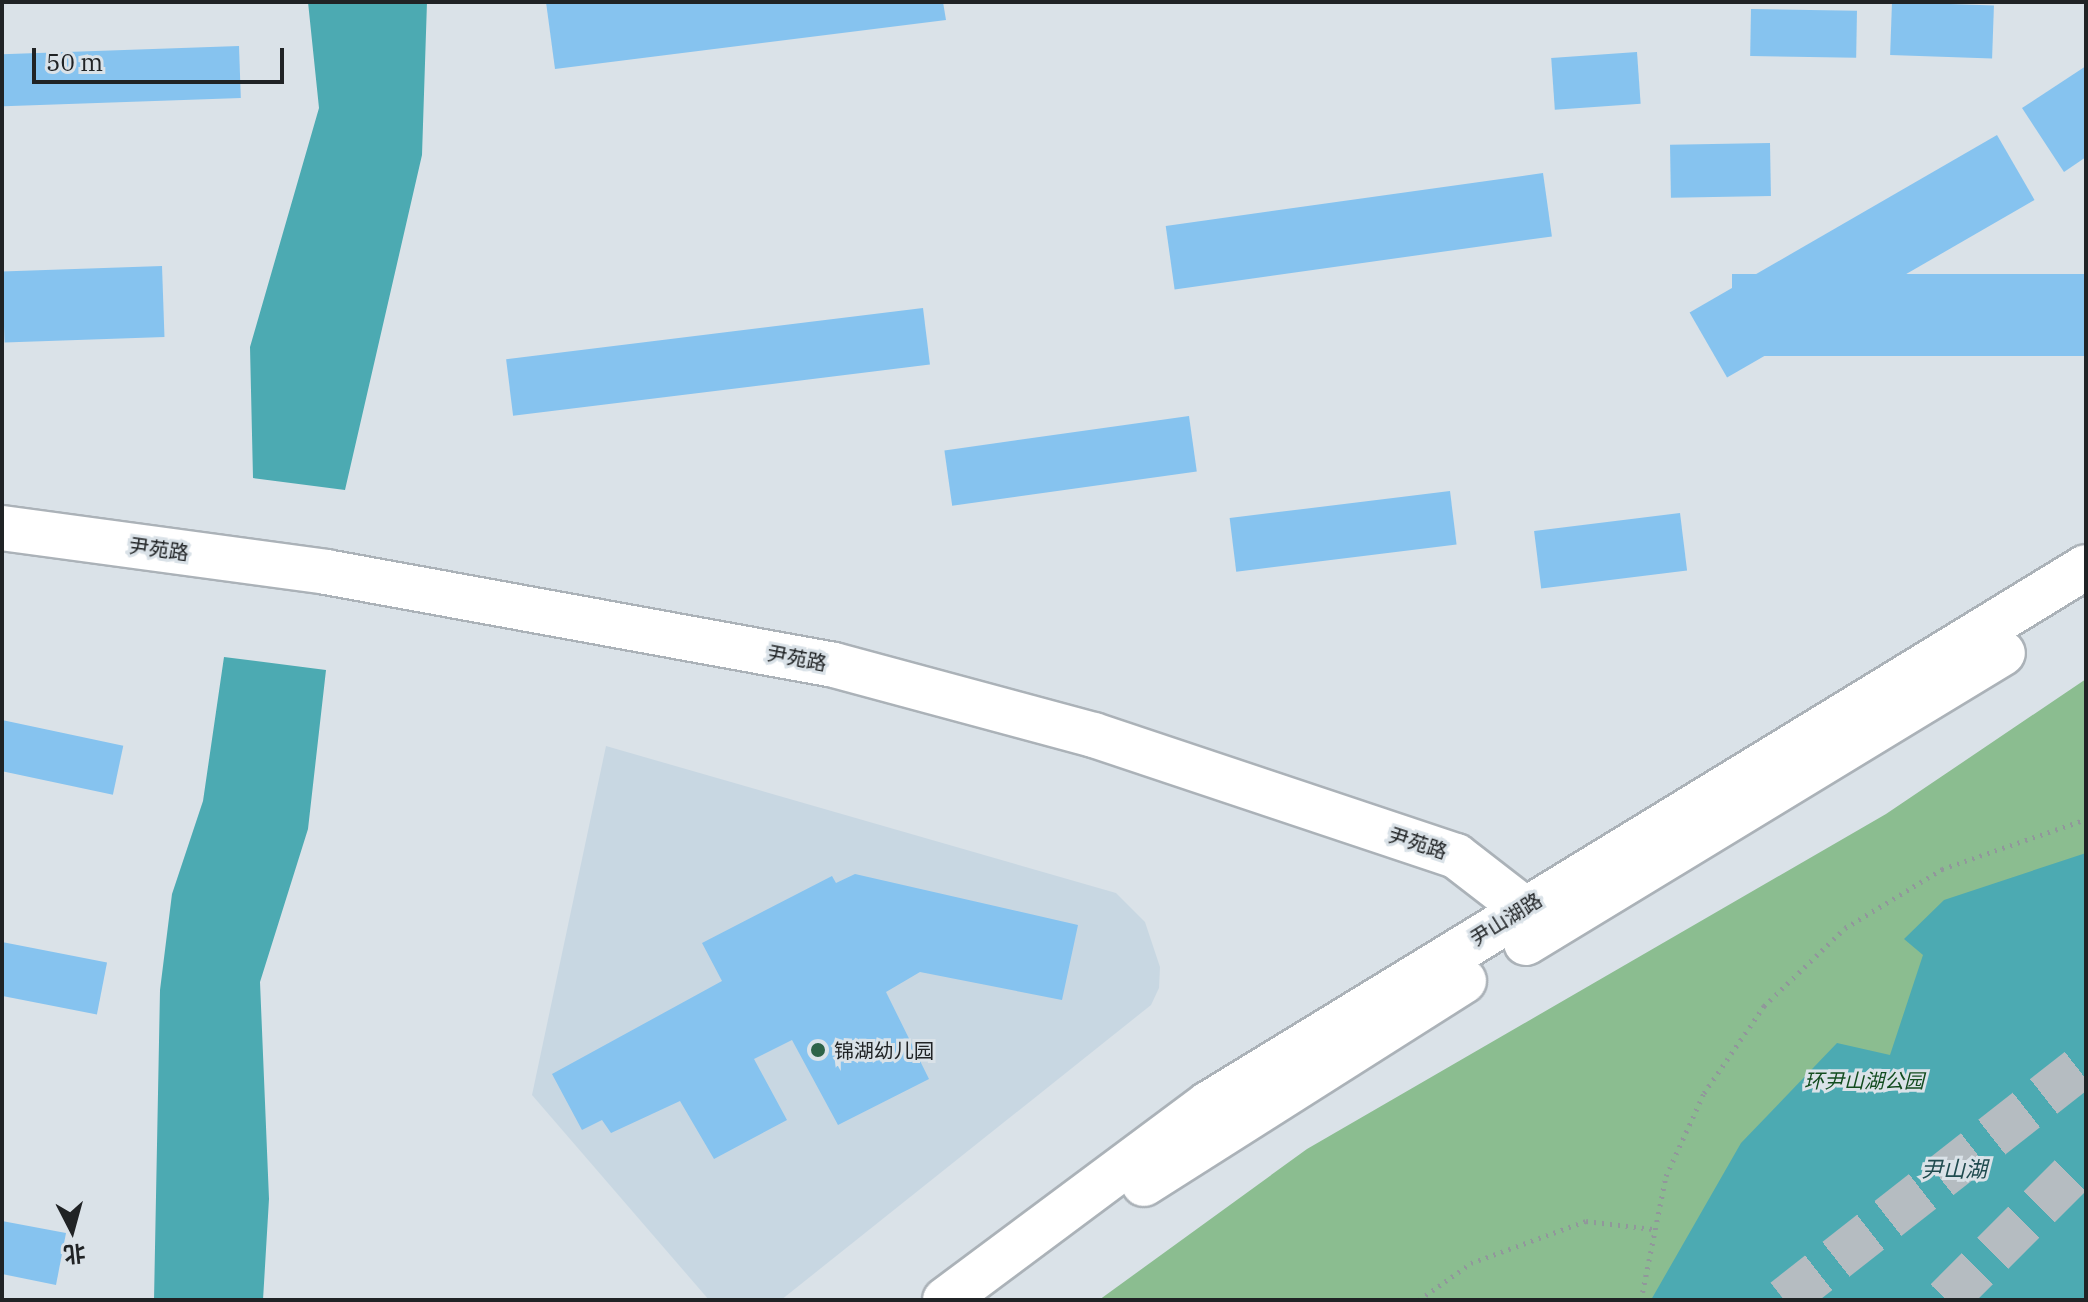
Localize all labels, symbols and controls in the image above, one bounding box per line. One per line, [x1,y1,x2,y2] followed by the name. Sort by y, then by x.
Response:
[36,32,288,82] scale bar
[46,46,103,78] text: 50 m
[128,533,190,565] street label: 尹苑路
[765,640,829,676] street label: 尹苑路
[1386,822,1450,864] street label: 尹苑路
[1466,888,1546,950] street label: 尹山湖路
[834,1038,934,1062] place label: 锦湖幼儿园
[809,1041,827,1059] marker: 锦湖幼儿园
[1804,1068,1924,1092] park label: 环尹山湖公园
[1921,1156,1987,1182] water label: 尹山湖
[32,1190,112,1270] north arrow
[62,1239,87,1270] text: 北

